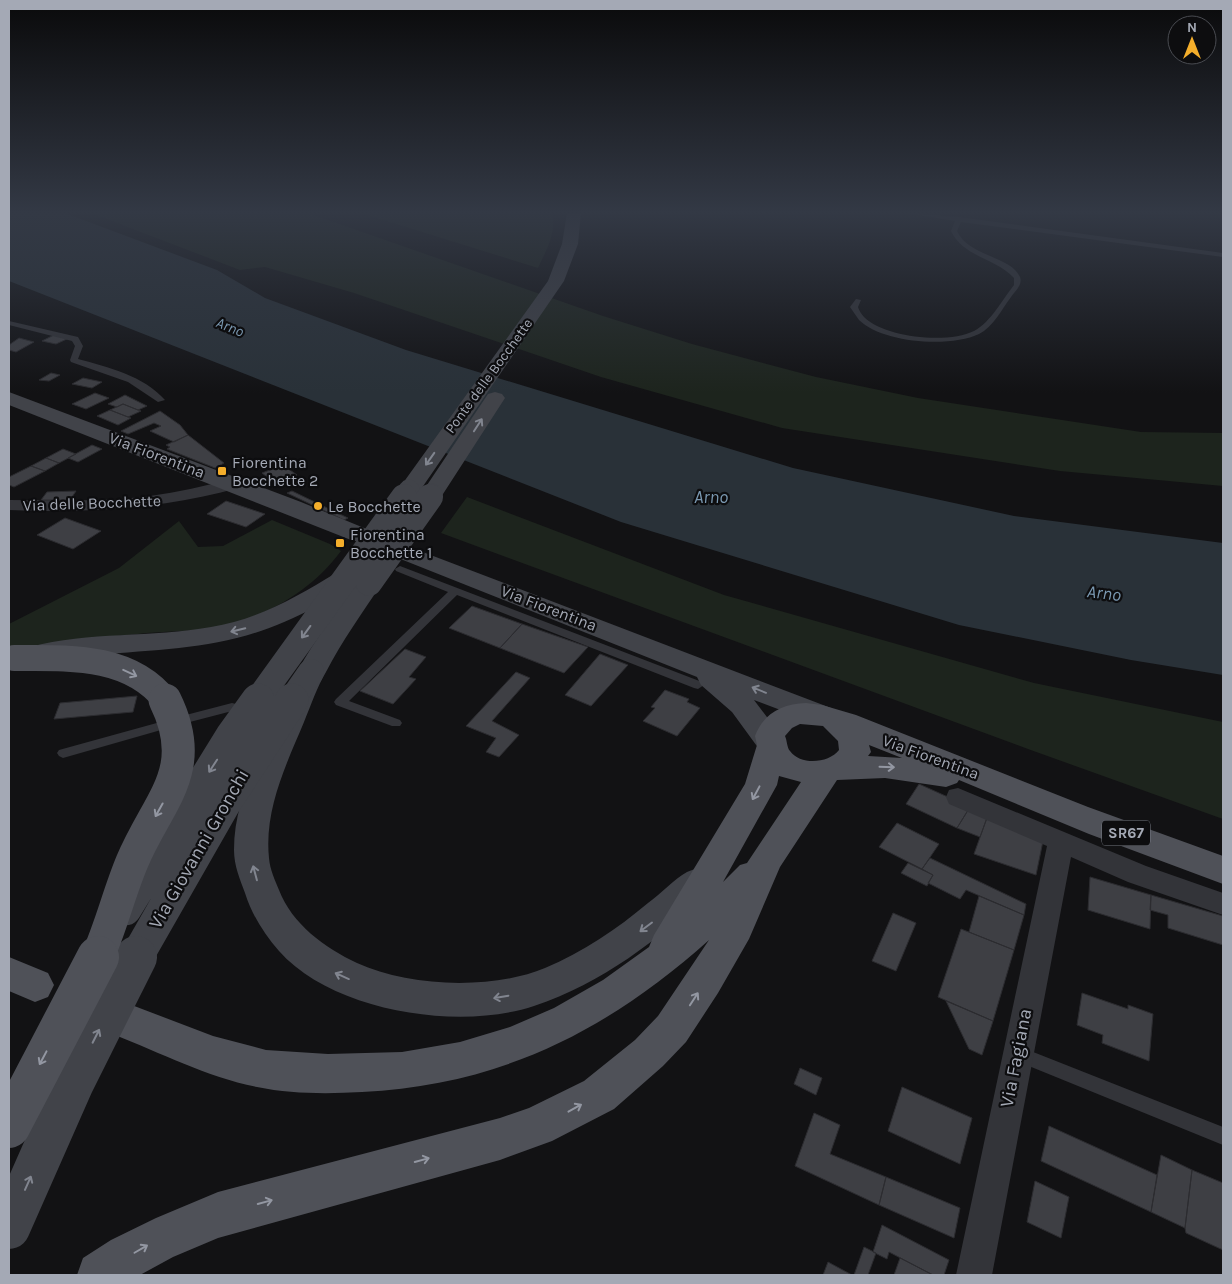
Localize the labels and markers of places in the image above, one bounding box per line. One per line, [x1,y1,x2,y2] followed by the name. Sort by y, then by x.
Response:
[232,453,318,490] place label: Fiorentina Bocchette 2
[216,465,228,477] marker: Fiorentina Bocchette 2
[328,497,421,516] place label: Le Bocchette
[312,500,324,512] marker: Le Bocchette
[350,525,432,562] place label: Fiorentina Bocchette 1
[334,537,346,549] marker: Fiorentina Bocchette 1

